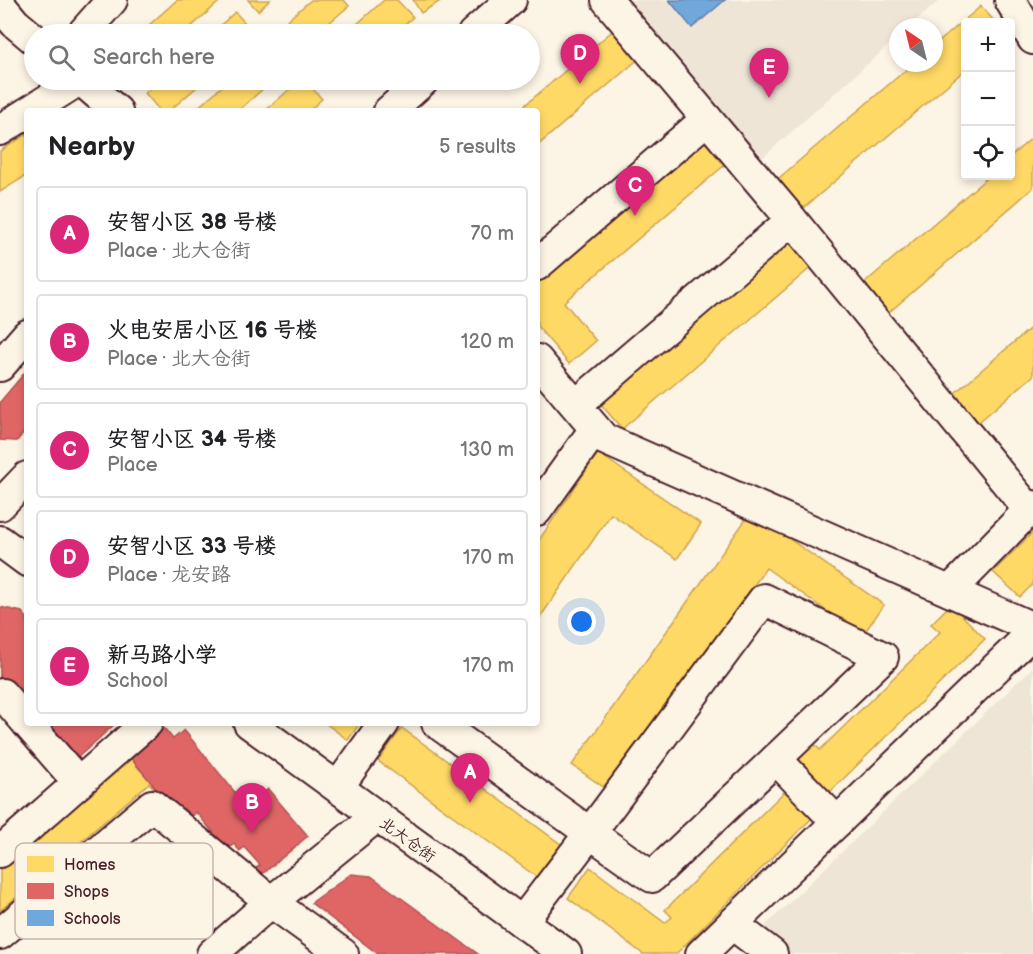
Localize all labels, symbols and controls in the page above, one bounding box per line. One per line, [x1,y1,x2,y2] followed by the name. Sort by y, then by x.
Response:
[889,18,943,72] north arrow
[961,18,1015,180] map controls
[961,18,1015,72] button: +
[24,24,540,90] search box
[560,34,600,84] pin: D
[45,41,78,74] icon: search
[93,44,215,71] text: Search here
[750,48,788,98] pin: E
[961,72,1015,126] button: −
[961,126,1015,180] button: locate
[48,132,135,163] text: Nearby
[439,135,516,159] text: 5 results
[616,166,654,216] pin: C
[107,209,277,236] text: 安智小区 38 号楼
[63,222,76,246] text: A
[470,222,514,246] text: 70 m
[107,239,251,263] text: Place · 北大仓街
[107,317,317,344] text: 火电安居小区 16 号楼
[62,330,77,354] text: B
[461,330,514,354] text: 120 m
[107,347,251,371] text: Place · 北大仓街
[107,426,277,453] text: 安智小区 34 号楼
[62,438,77,462] text: C
[460,438,514,462] text: 130 m
[107,453,158,477] text: Place
[107,533,277,560] text: 安智小区 33 号楼
[63,546,76,570] text: D
[463,546,514,570] text: 170 m
[107,563,231,587] text: Place · 龙安路
[567,607,596,636] your location
[107,642,217,669] text: 新马路小学
[63,654,76,678] text: E
[463,654,514,678] text: 170 m
[107,669,168,693] text: School
[450,754,490,803] pin: A
[232,784,272,833] pin: B
[376,814,439,867] street label: 北大仓街
[15,843,213,939] legend
[64,856,116,875] text: Homes
[64,883,109,902] text: Shops
[64,910,121,929] text: Schools

